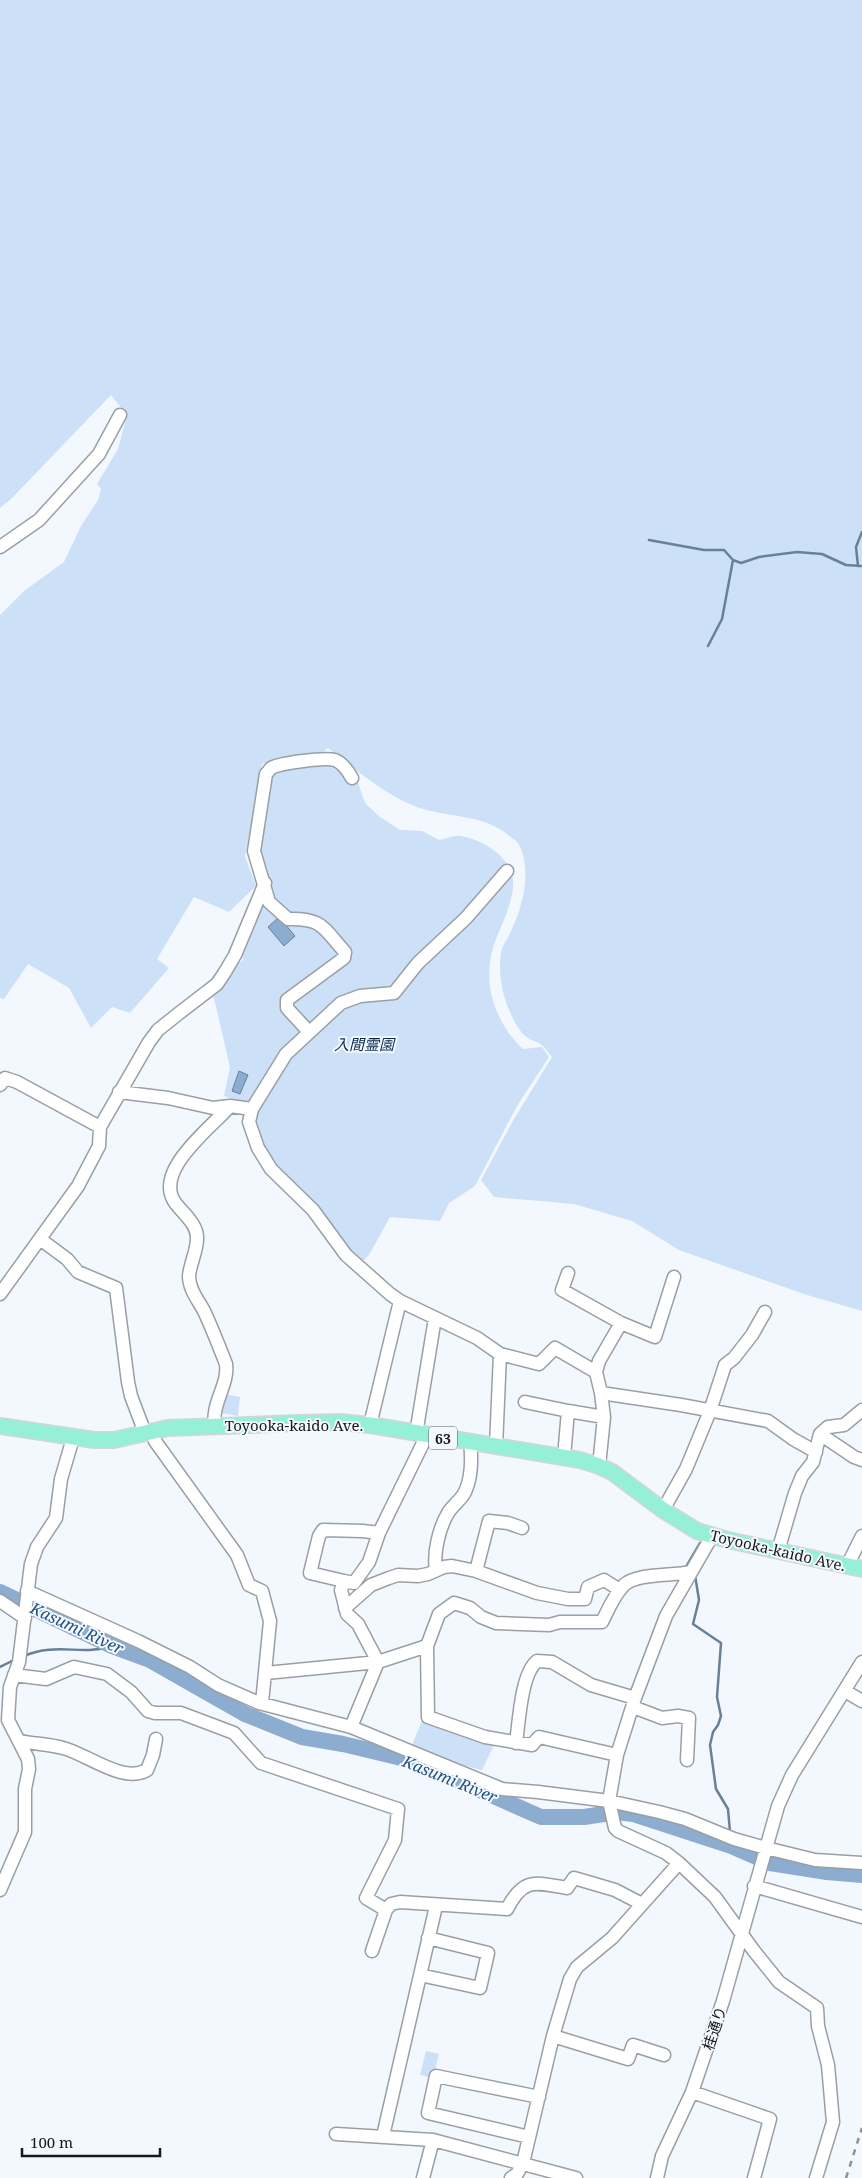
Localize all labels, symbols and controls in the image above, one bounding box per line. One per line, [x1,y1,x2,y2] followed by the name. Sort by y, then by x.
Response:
[334,1034,396,1054] park label: 入間霊園
[225,1415,363,1435] street label: Toyooka-kaido Ave.
[429,1426,457,1450] road number: 63
[708,1525,848,1575] street label: Toyooka-kaido Ave.
[26,1596,128,1659] water label: Kasumi River
[398,1750,501,1808] water label: Kasumi River
[698,2004,730,2052] street label: 桂通り
[22,2126,160,2158] scale bar
[30,2132,73,2152] text: 100 m

